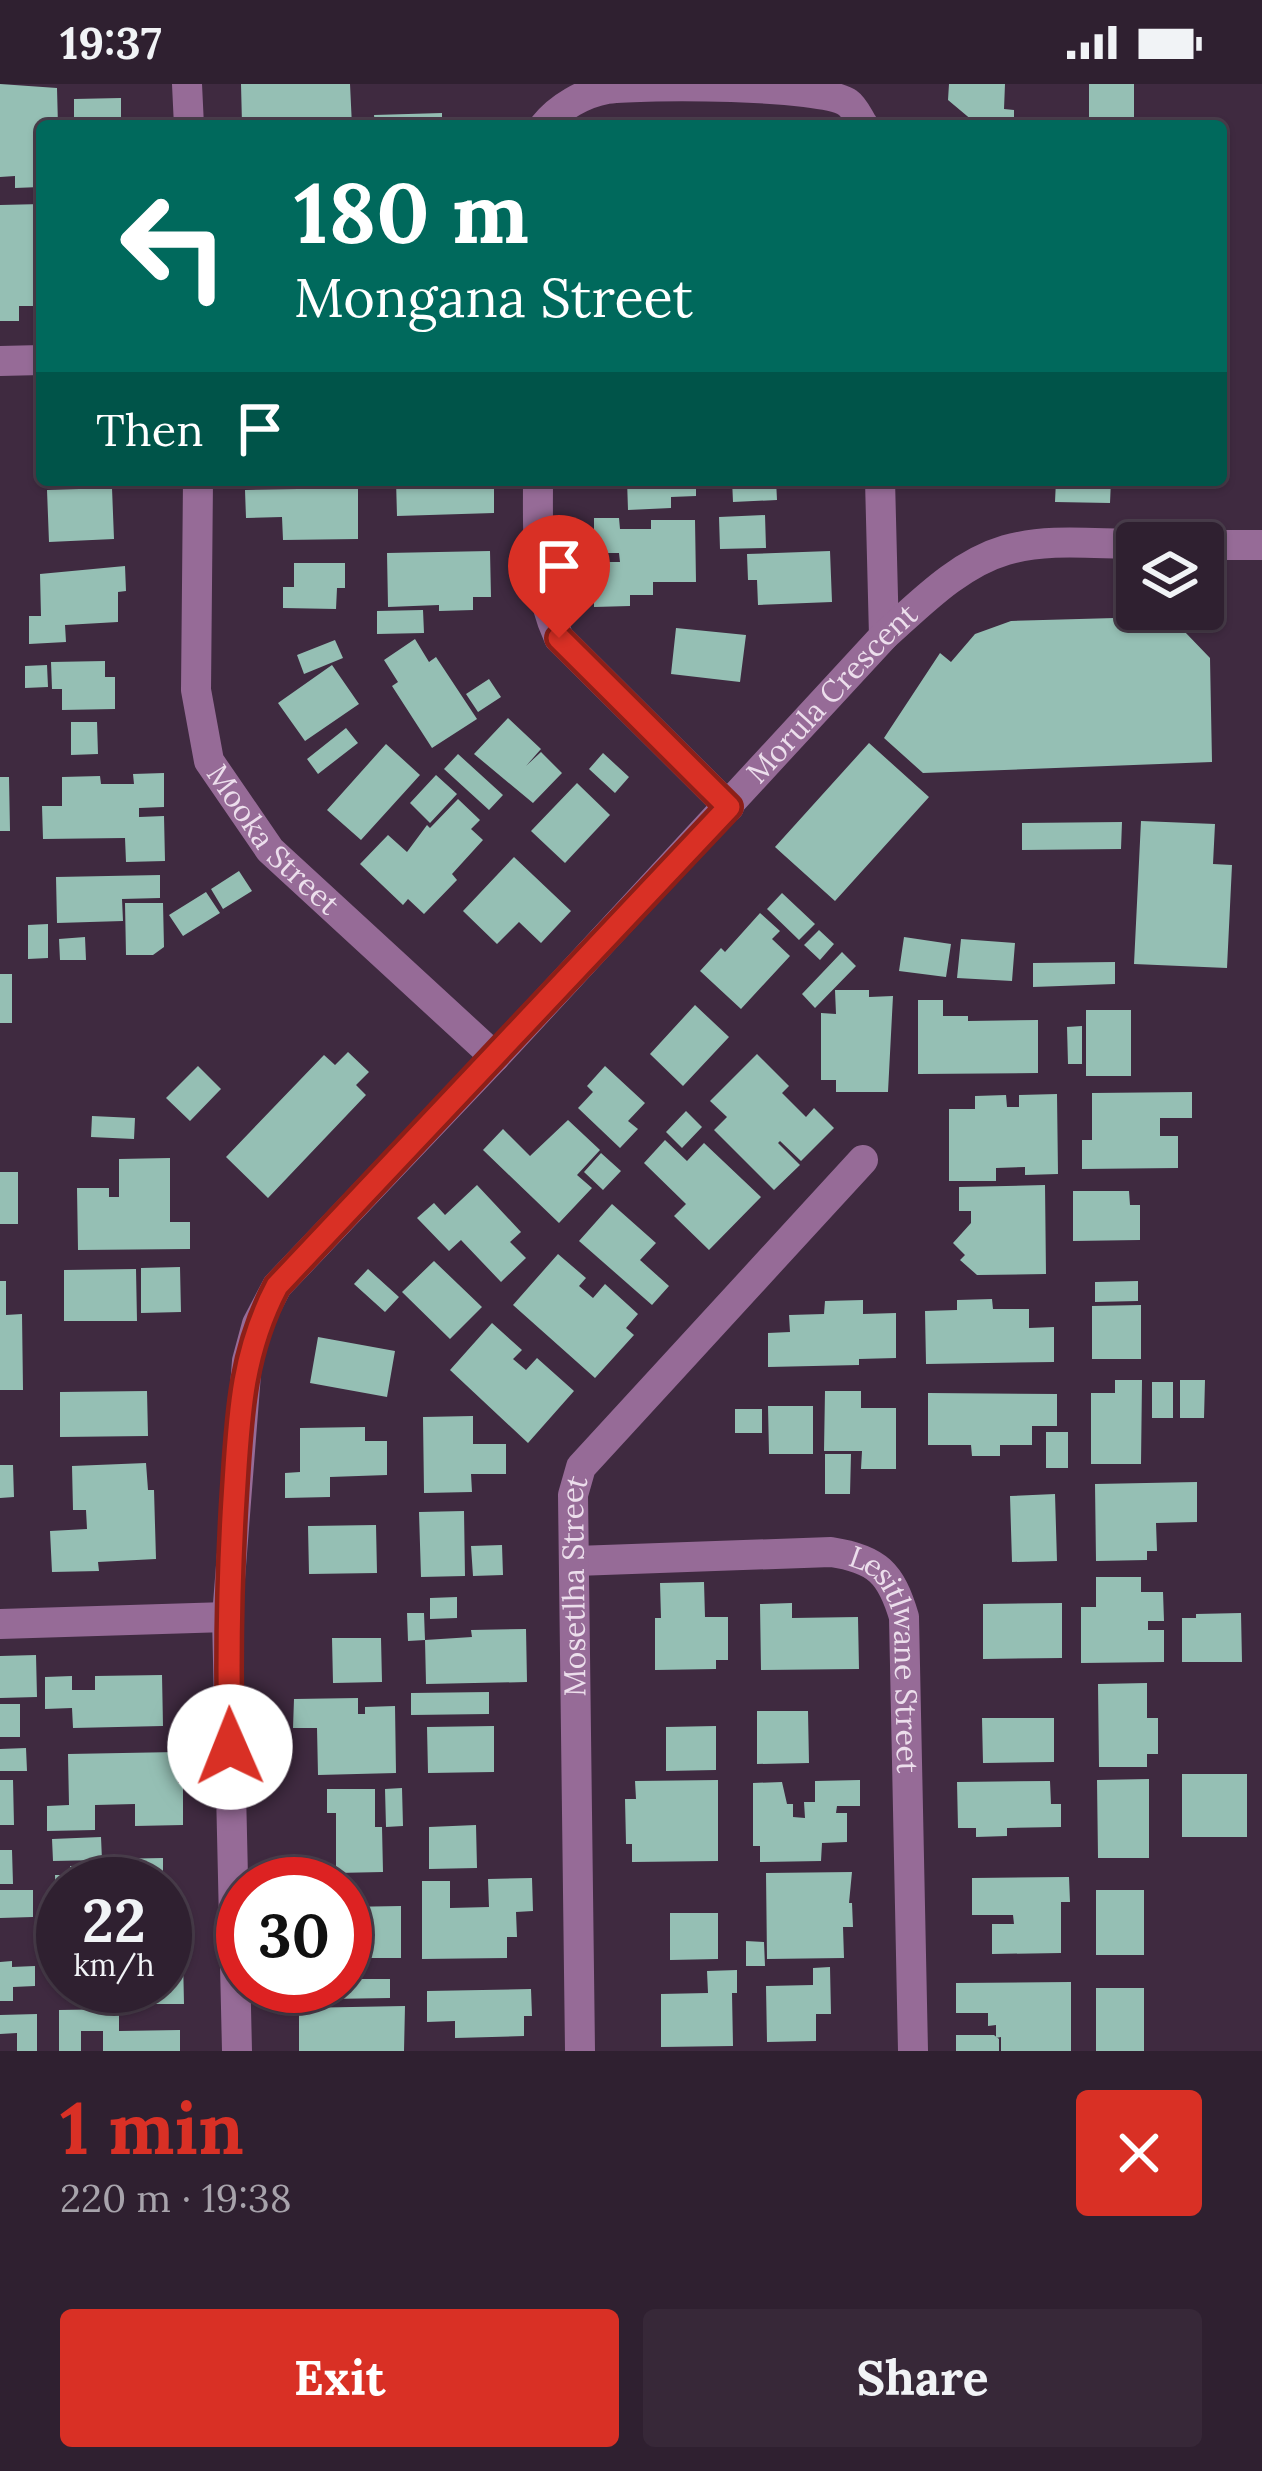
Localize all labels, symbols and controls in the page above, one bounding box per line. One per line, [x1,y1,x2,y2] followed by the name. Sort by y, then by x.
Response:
[60,14,162,71] text: 19:37
[294,158,529,266] text: 180 m
[96,168,252,324] icon: left
[294,263,693,332] text: Mongana Street
[227,396,293,462] icon: arrive
[96,401,203,458] text: Then
[508,515,610,638] pin
[1116,522,1224,630] map controls
[1116,522,1224,630] button: layers
[526,533,592,599] icon: arrive
[738,595,925,791] street label: Morula Crescent
[199,757,348,923] street label: Mooka Street
[553,1470,596,1697] street label: Mosetlha Street
[844,1537,927,1774] street label: Lesitlwane Street
[167,1684,293,1810] position arrow
[216,1857,372,2013] speed limit sign: 30
[82,1882,146,1958] text: 22
[73,1946,155,1984] text: km/h
[60,2082,244,2174] text: 1 min
[1076,2090,1202,2216] button: close
[60,2173,292,2223] text: 220 m · 19:38
[60,2309,619,2447] button: Exit
[643,2309,1202,2447] button: Share

